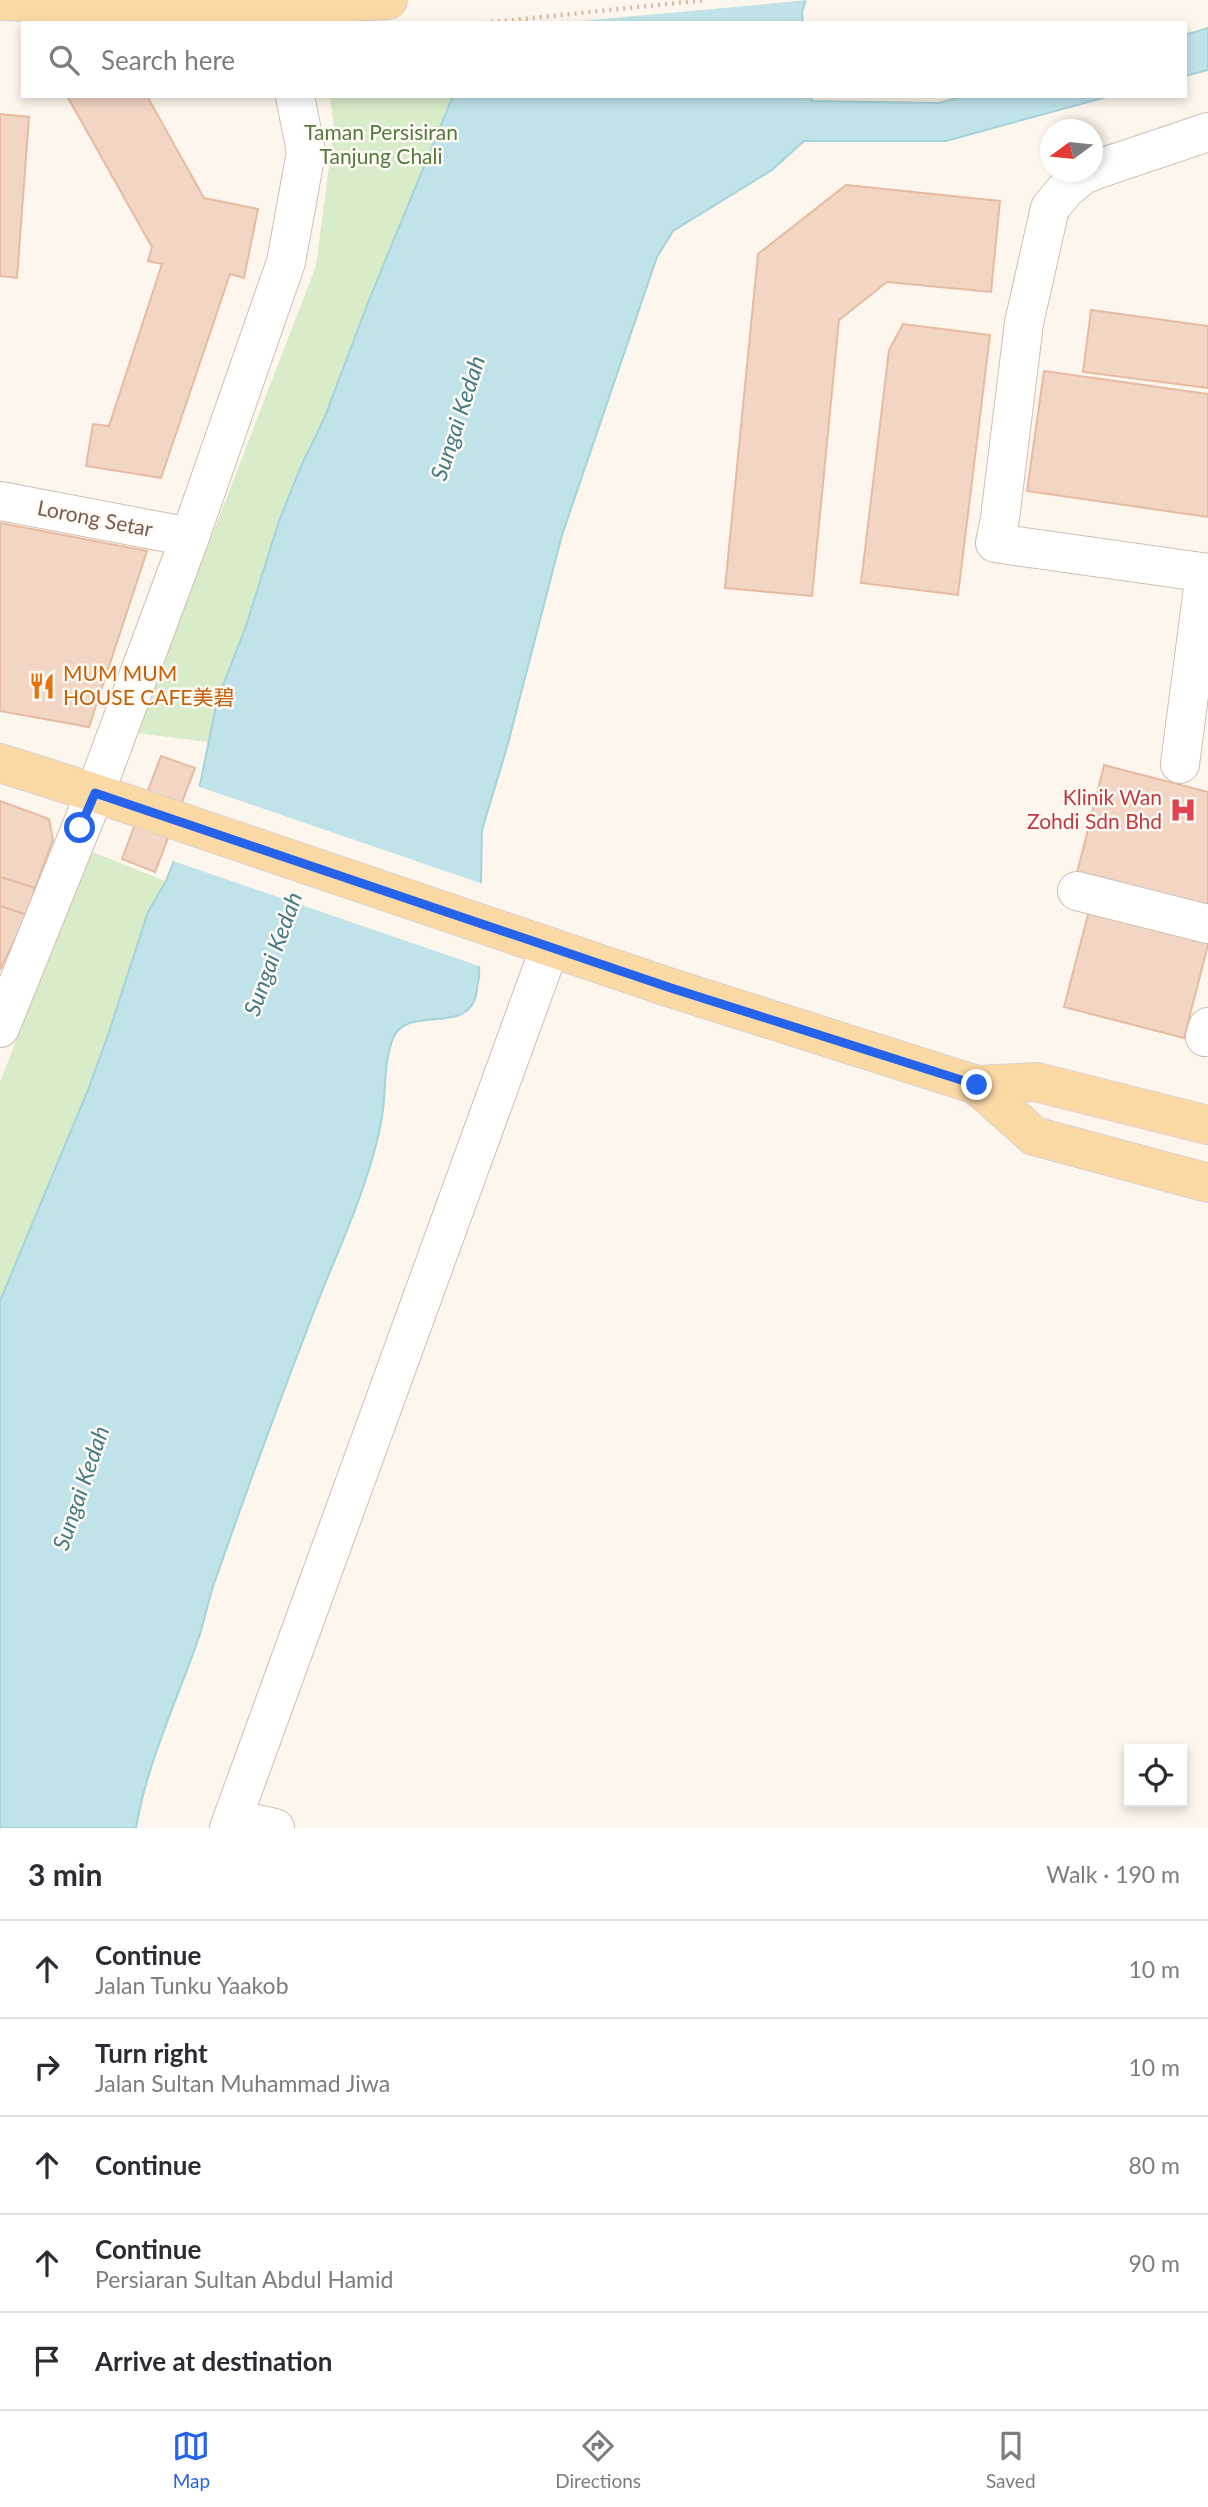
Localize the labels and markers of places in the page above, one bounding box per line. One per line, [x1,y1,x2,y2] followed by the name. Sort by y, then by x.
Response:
[63,660,234,709] place label: MUM MUM HOUSE CAFE美碧
[27,671,57,701] restaurant icon: MUM MUM HOUSE CAFE美碧
[1027,784,1162,833] place label: Klinik Wan Zohdi Sdn Bhd
[1168,795,1198,825] hospital icon: Klinik Wan Zohdi Sdn Bhd

